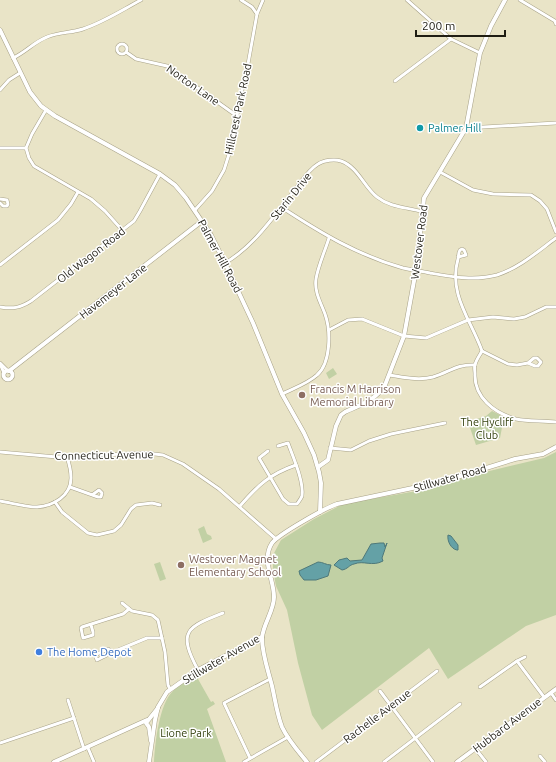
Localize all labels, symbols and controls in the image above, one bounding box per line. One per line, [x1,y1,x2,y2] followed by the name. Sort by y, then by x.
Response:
[416,12,505,38] scale bar
[422,19,455,32] text: 200 m
[164,62,222,108] street label: Norton Lane
[222,62,254,156] street label: Hillcrest Park Road
[428,122,481,134] place label: Palmer Hill
[415,123,425,133] marker: Palmer Hill
[268,170,314,222] street label: Starin Drive
[408,204,430,280] street label: Westover Road
[196,217,244,295] street label: Palmer Hill Road
[55,225,127,285] street label: Old Wagon Road
[77,261,149,321] street label: Havemeyer Lane
[310,383,401,408] place label: Francis M Harrison Memorial Library
[297,390,307,400] marker: Francis M Harrison Memorial Library
[461,416,514,441] park label: The Hycliff Club
[54,448,154,462] street label: Connecticut Avenue
[412,462,488,494] street label: Stillwater Road
[189,553,281,578] place label: Westover Magnet Elementary School
[176,560,186,570] marker: Westover Magnet Elementary School
[180,632,262,686] street label: Stillwater Avenue
[47,646,132,658] place label: The Home Depot
[34,647,44,657] marker: The Home Depot
[341,687,413,745] street label: Rachelle Avenue
[470,695,544,755] street label: Hubbard Avenue
[160,727,212,739] park label: Lione Park

